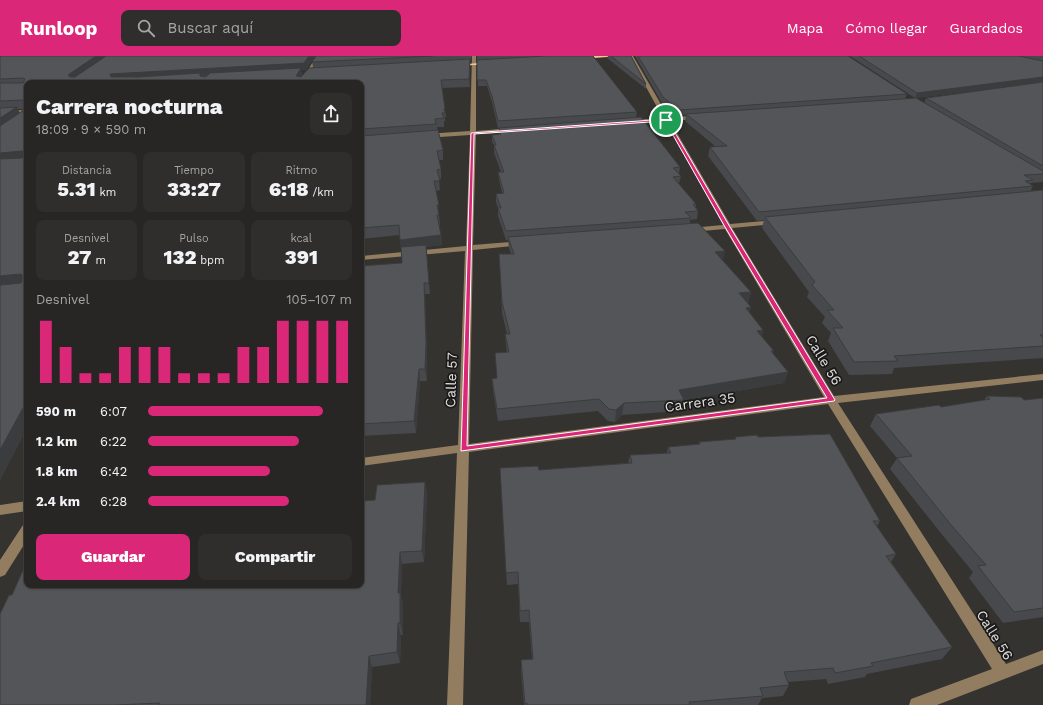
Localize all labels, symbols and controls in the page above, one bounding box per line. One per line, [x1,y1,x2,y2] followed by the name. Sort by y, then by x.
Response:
[121,10,401,46] search box
[20,17,97,40] text: Runloop
[135,17,157,39] icon: search
[167,19,253,37] text: Buscar aquí
[787,20,823,36] text: Mapa
[845,20,928,36] text: Cómo llegar
[950,20,1023,36] text: Guardados
[310,93,352,135] button: share
[36,94,223,119] text: Carrera nocturna
[649,103,683,137] pin
[655,109,677,131] icon: arrive
[36,122,146,137] text: 18:09 · 9 × 590 m
[62,164,111,177] text: Distancia
[174,164,214,177] text: Tiempo
[285,164,317,177] text: Ritmo
[57,177,96,201] text: 5.31
[167,177,221,201] text: 33:27
[269,177,309,201] text: 6:18
[96,186,116,199] text: km
[309,186,334,199] text: /km
[64,232,109,245] text: Desnivel
[179,232,209,245] text: Pulso
[290,232,312,245] text: kcal
[67,245,92,269] text: 27
[164,245,196,269] text: 132
[285,245,318,269] text: 391
[92,254,106,267] text: m
[196,254,224,267] text: bpm
[36,292,89,307] text: Desnivel
[287,292,352,307] text: 105–107 m
[803,332,845,388] street label: Calle 56
[442,352,460,408] street label: Calle 57
[664,389,736,415] street label: Carrera 35
[36,404,76,419] text: 590 m
[100,404,127,419] text: 6:07
[36,434,77,449] text: 1.2 km
[100,434,127,449] text: 6:22
[36,464,78,479] text: 1.8 km
[100,464,127,479] text: 6:42
[36,494,80,509] text: 2.4 km
[100,494,127,509] text: 6:28
[36,534,190,580] button: Guardar
[198,534,352,580] button: Compartir
[973,607,1017,663] street label: Calle 56

